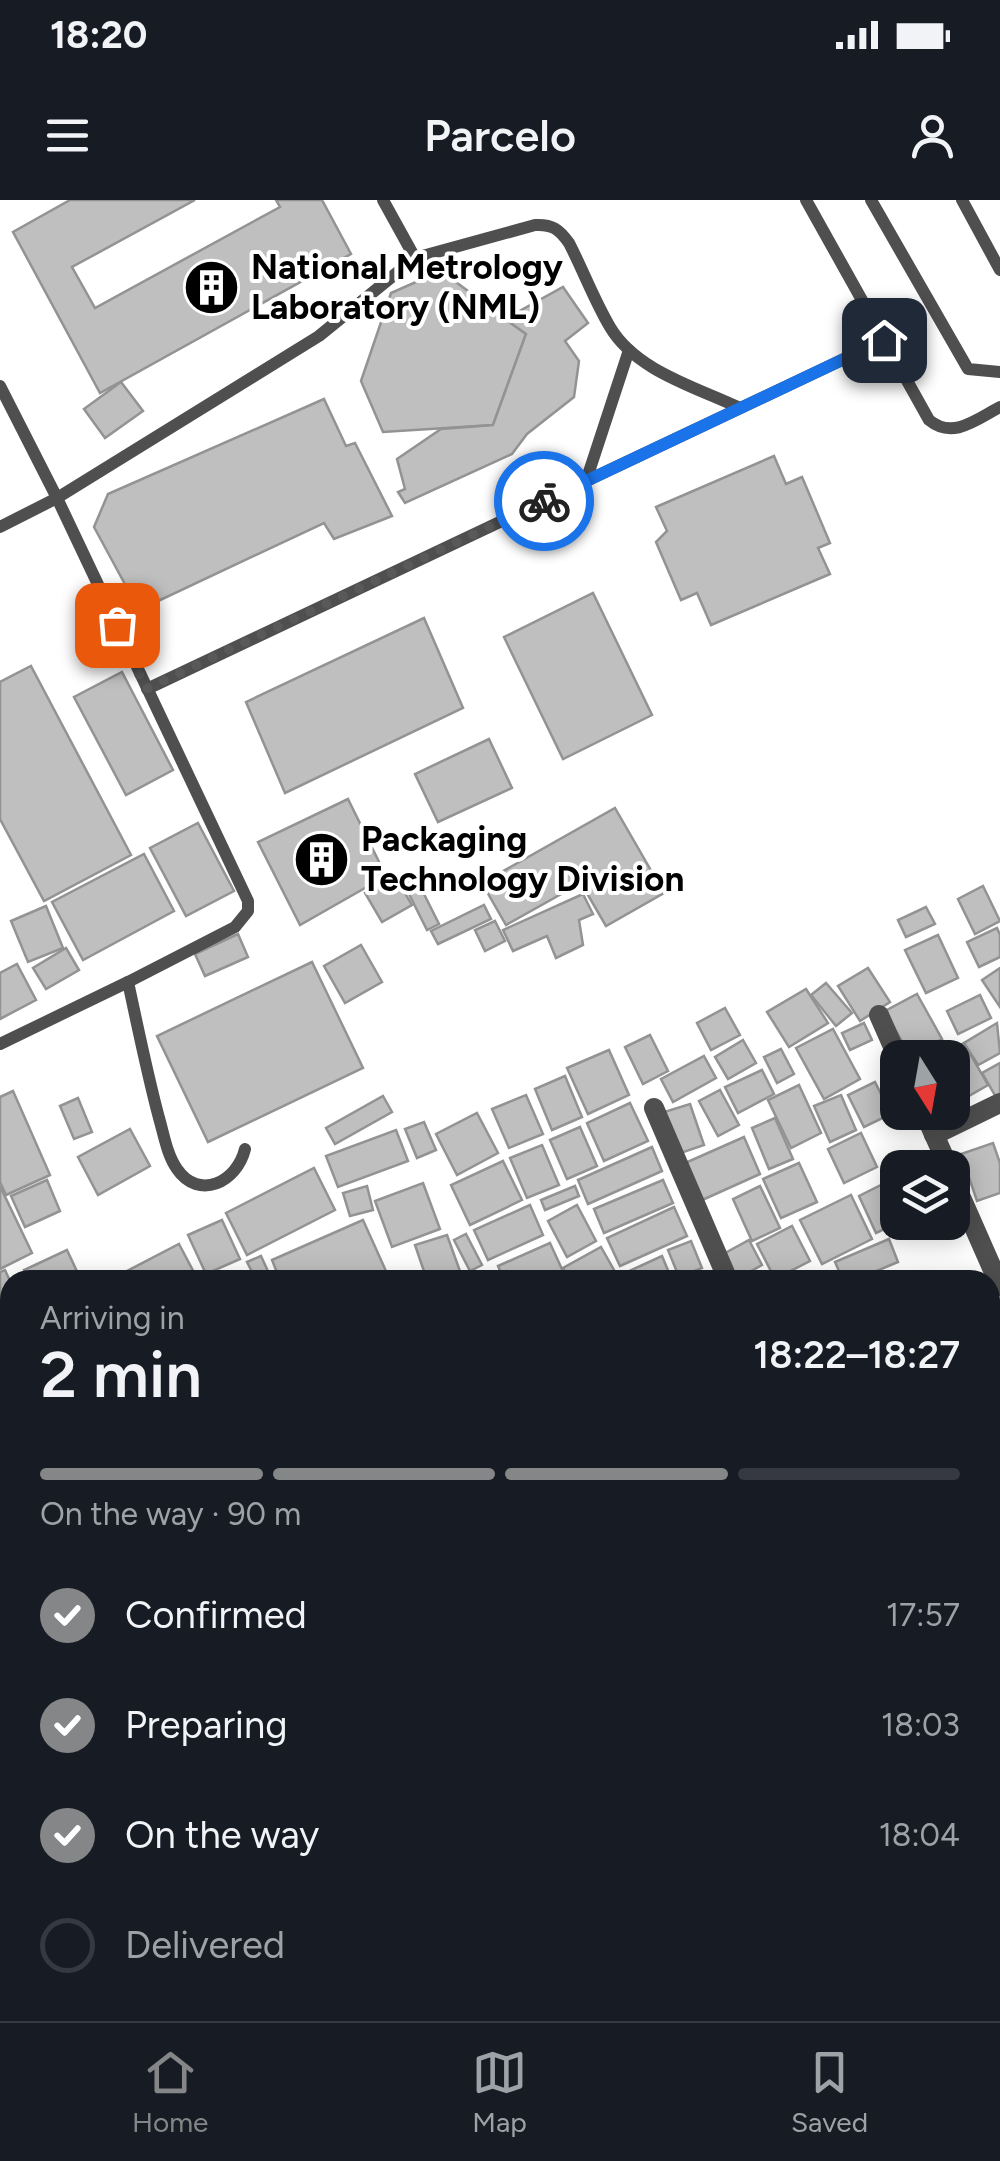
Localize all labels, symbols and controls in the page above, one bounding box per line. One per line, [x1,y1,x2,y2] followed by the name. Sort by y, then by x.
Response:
[50,12,147,58] text: 18:20
[40,108,95,163] icon: menu
[424,108,576,162] text: Parcelo
[905,108,960,163] icon: person
[251,246,564,328] place label: National Metrology Laboratory (NML)
[182,257,242,317] building icon: National Metrology Laboratory (NML)
[842,298,927,383] pin
[857,313,912,368] icon: home
[494,451,594,551] courier
[517,474,572,529] icon: bike
[75,583,160,668] pin
[90,598,145,653] icon: bag
[361,818,684,900] place label: Packaging Technology Division
[292,829,352,889] building icon: Packaging Technology Division
[880,1040,970,1130] north arrow
[880,1040,970,1240] map controls
[880,1150,970,1240] button: layers
[40,1299,185,1337] text: Arriving in
[753,1332,960,1378] text: 18:22–18:27
[40,1335,202,1413] text: 2 min
[40,1495,301,1533] text: On the way · 90 m
[40,1588,95,1643] icon: check
[125,1592,307,1638] text: Confirmed
[886,1596,960,1634] text: 17:57
[40,1698,95,1753] icon: check
[125,1702,287,1748] text: Preparing
[881,1706,960,1744] text: 18:03
[40,1808,95,1863] icon: check
[125,1812,319,1858] text: On the way
[879,1816,960,1854] text: 18:04
[125,1922,285,1968] text: Delivered
[132,2045,208,2139] tab: Home
[472,2045,527,2139] tab: Map
[791,2045,868,2139] tab: Saved

